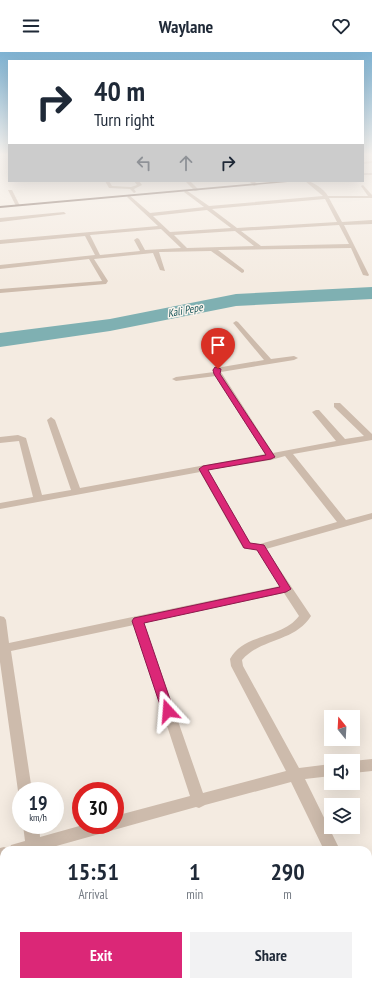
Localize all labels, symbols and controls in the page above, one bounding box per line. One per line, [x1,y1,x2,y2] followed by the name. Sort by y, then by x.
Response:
[20,15,42,37] icon: menu
[159,15,213,38] text: Waylane
[330,15,352,37] icon: heart
[94,72,145,109] text: 40 m
[28,76,80,128] icon: right
[94,108,154,131] text: Turn right
[133,152,155,174] icon: left
[175,152,197,174] icon: ahead
[217,152,239,174] icon: right
[166,299,205,320] water label: Kali Pepe
[201,328,235,369] pin
[207,334,229,356] icon: arrive
[147,690,189,732] position arrow
[324,710,360,746] north arrow
[324,710,360,834] map controls
[324,754,360,790] button: sound
[72,782,124,834] speed limit sign: 30
[28,790,48,816] text: 19
[324,798,360,834] button: layers
[29,811,47,824] text: km/h
[67,856,119,887] text: 15:51
[189,856,200,887] text: 1
[270,856,305,887] text: 290
[78,886,108,903] text: Arrival
[186,886,203,903] text: min
[283,886,292,903] text: m
[20,932,182,978] button: Exit
[190,932,352,978] button: Share

